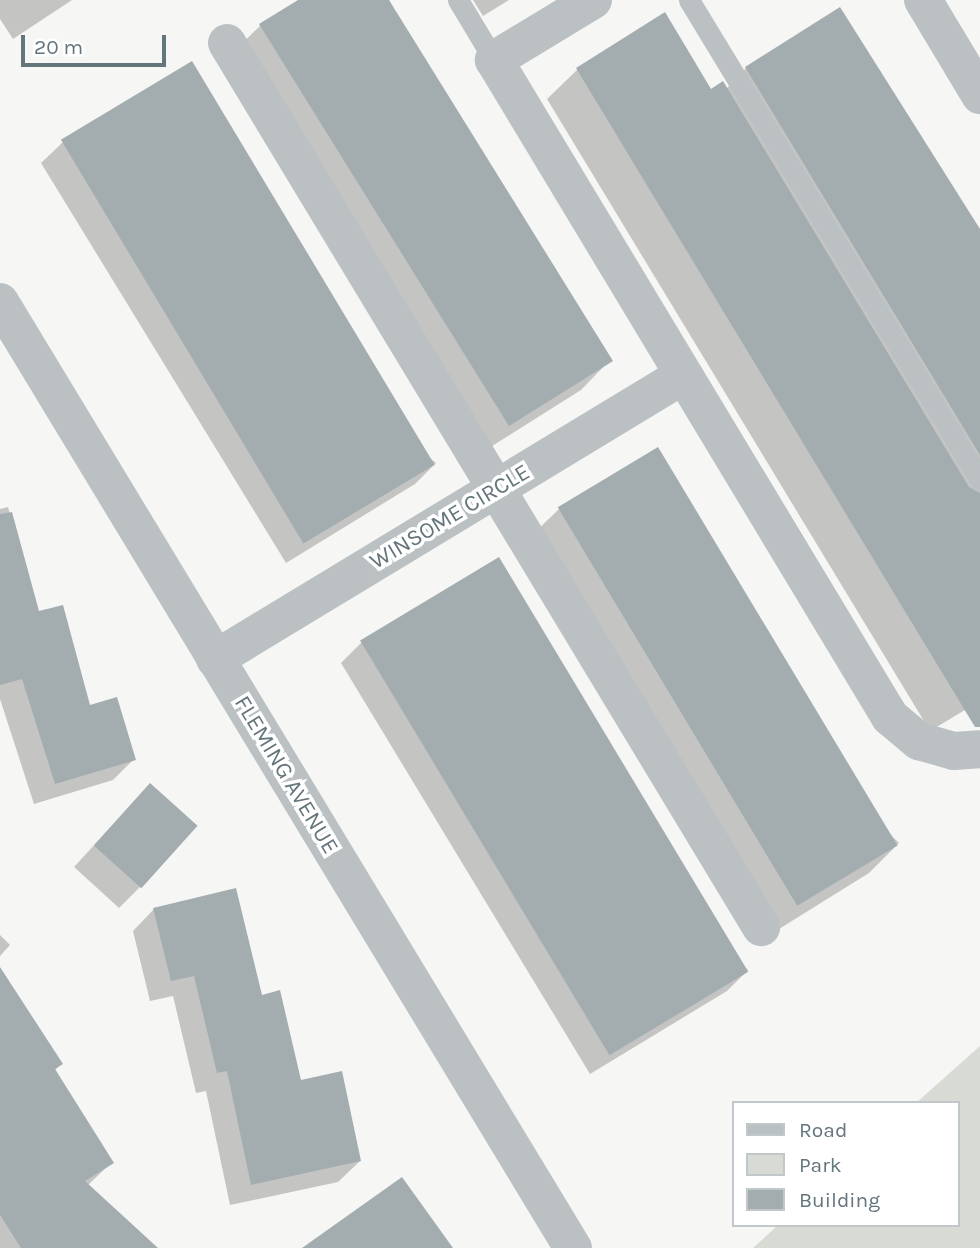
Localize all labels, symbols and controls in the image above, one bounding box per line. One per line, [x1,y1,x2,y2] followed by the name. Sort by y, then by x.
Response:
[24,21,170,65] scale bar
[34,35,83,59] text: 20 m
[365,458,535,576] street label: WINSOME CIRCLE
[228,691,344,859] street label: FLEMING AVENUE
[732,1101,959,1227] legend
[799,1118,847,1142] text: Road
[799,1153,842,1177] text: Park
[799,1188,880,1212] text: Building

